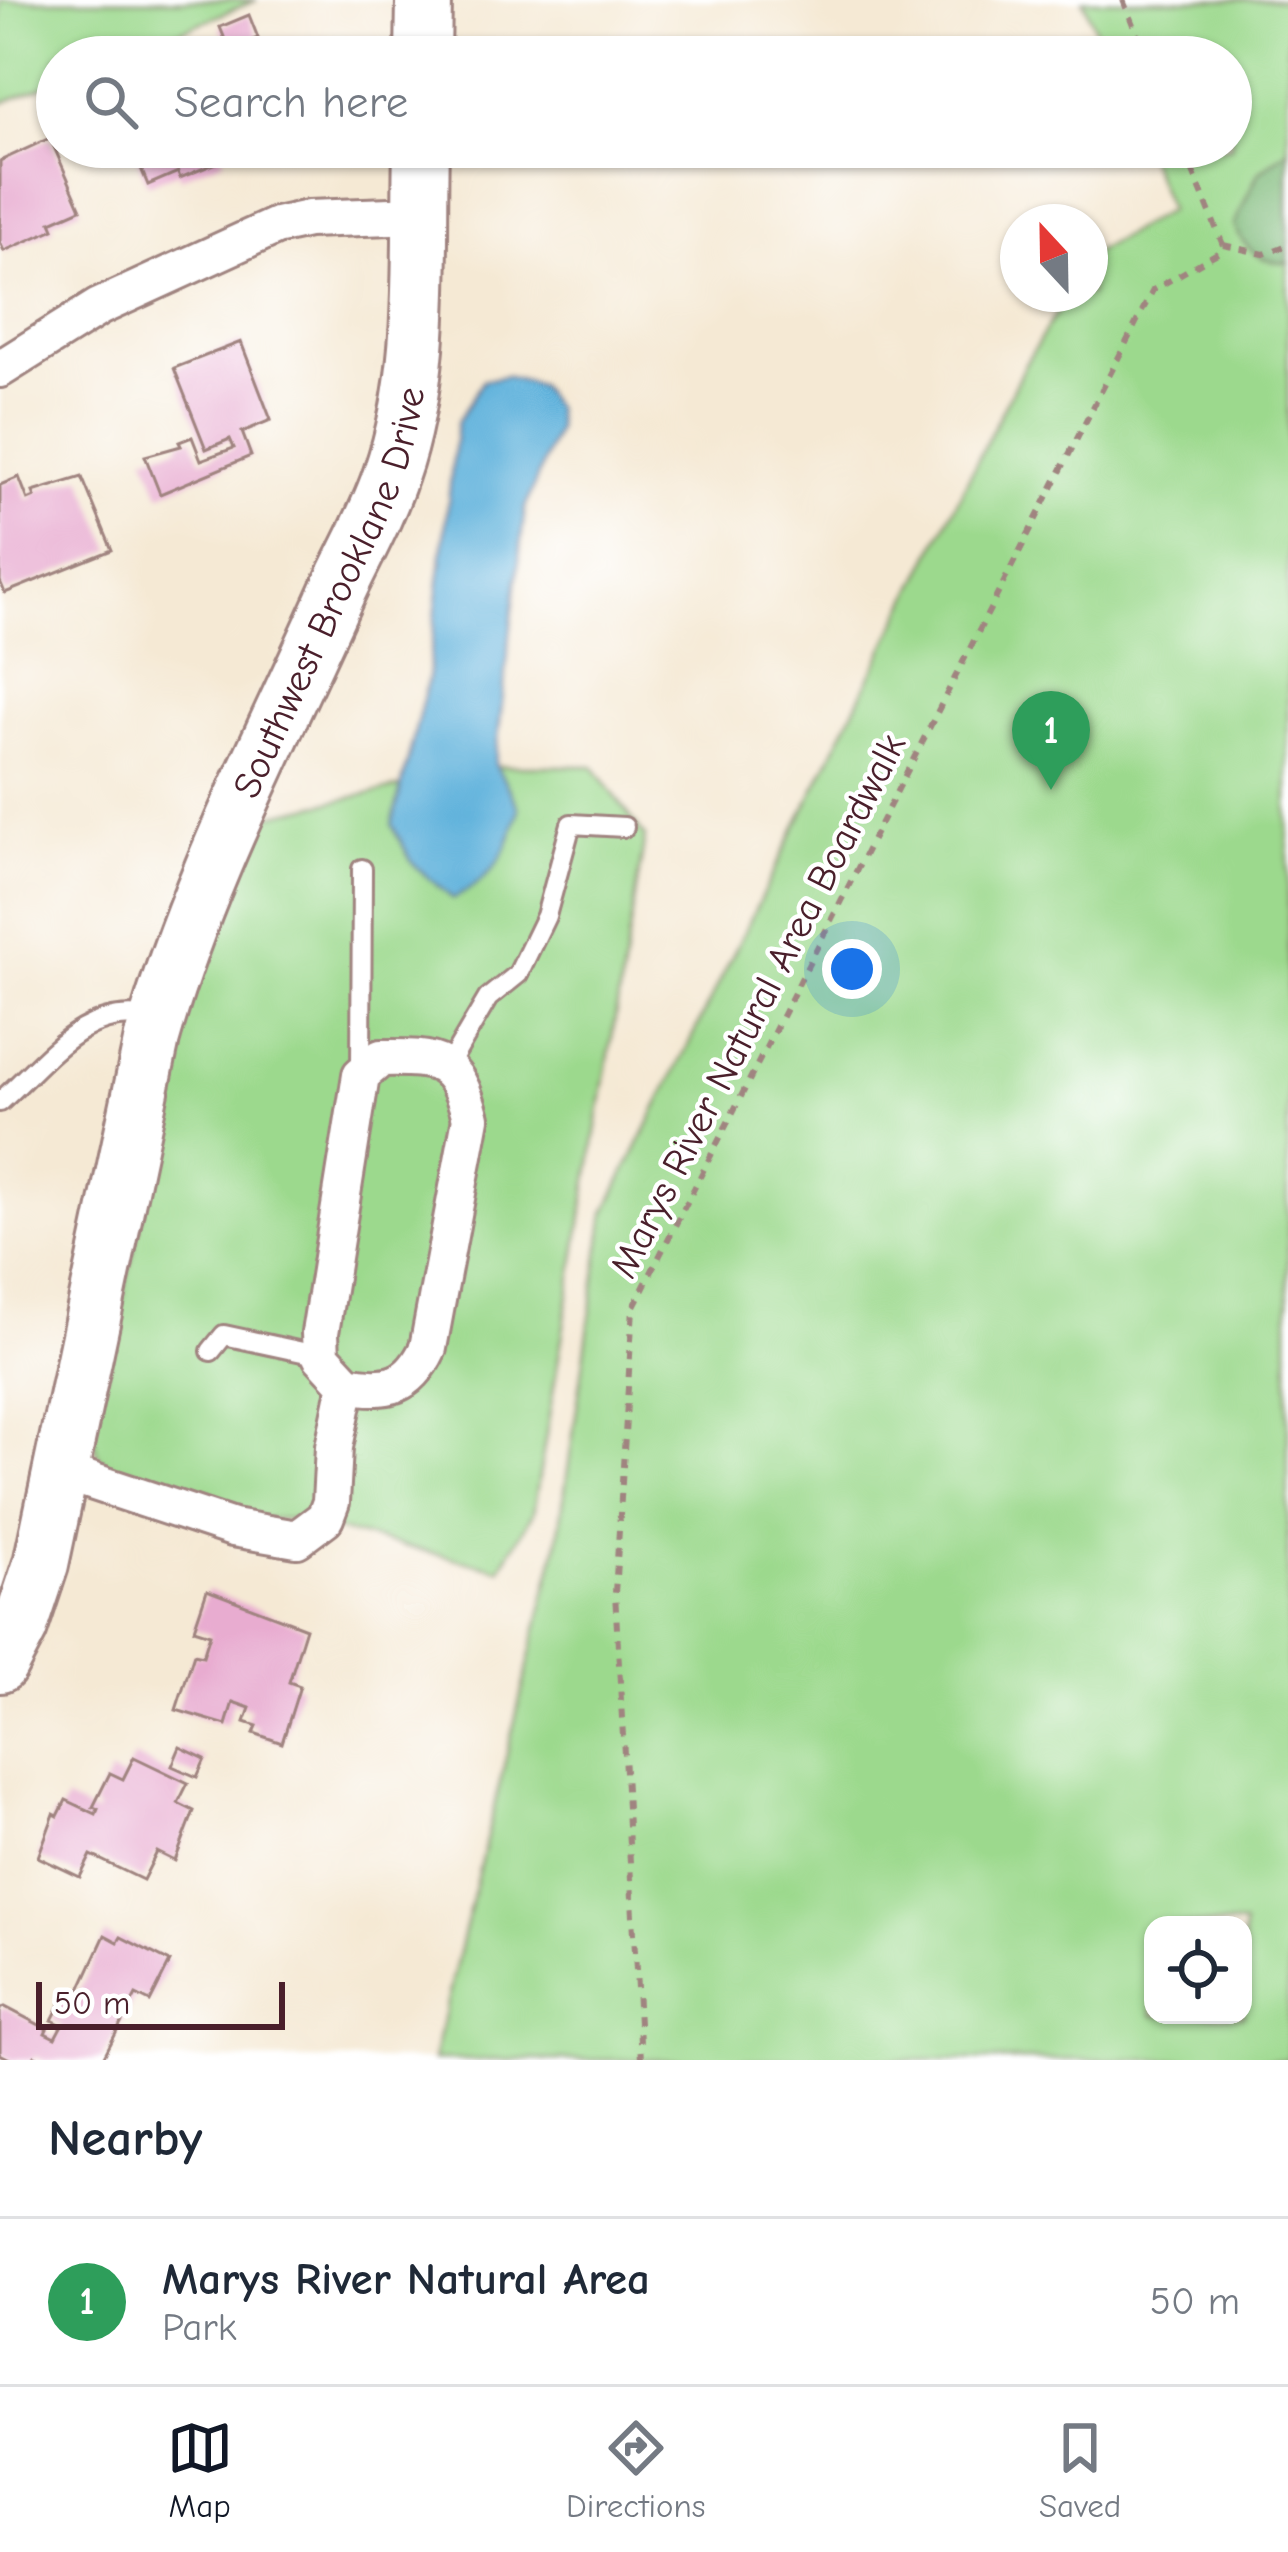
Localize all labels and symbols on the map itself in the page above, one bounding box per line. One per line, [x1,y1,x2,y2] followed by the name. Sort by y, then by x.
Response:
[1000,204,1108,312] north arrow
[223,384,434,805] street label: Southwest Brooklane Drive
[1012,691,1090,790] pin: 1
[601,727,915,1285] street label: Marys River Natural Area Boardwalk
[822,939,882,999] your location
[36,1976,285,2029] scale bar

